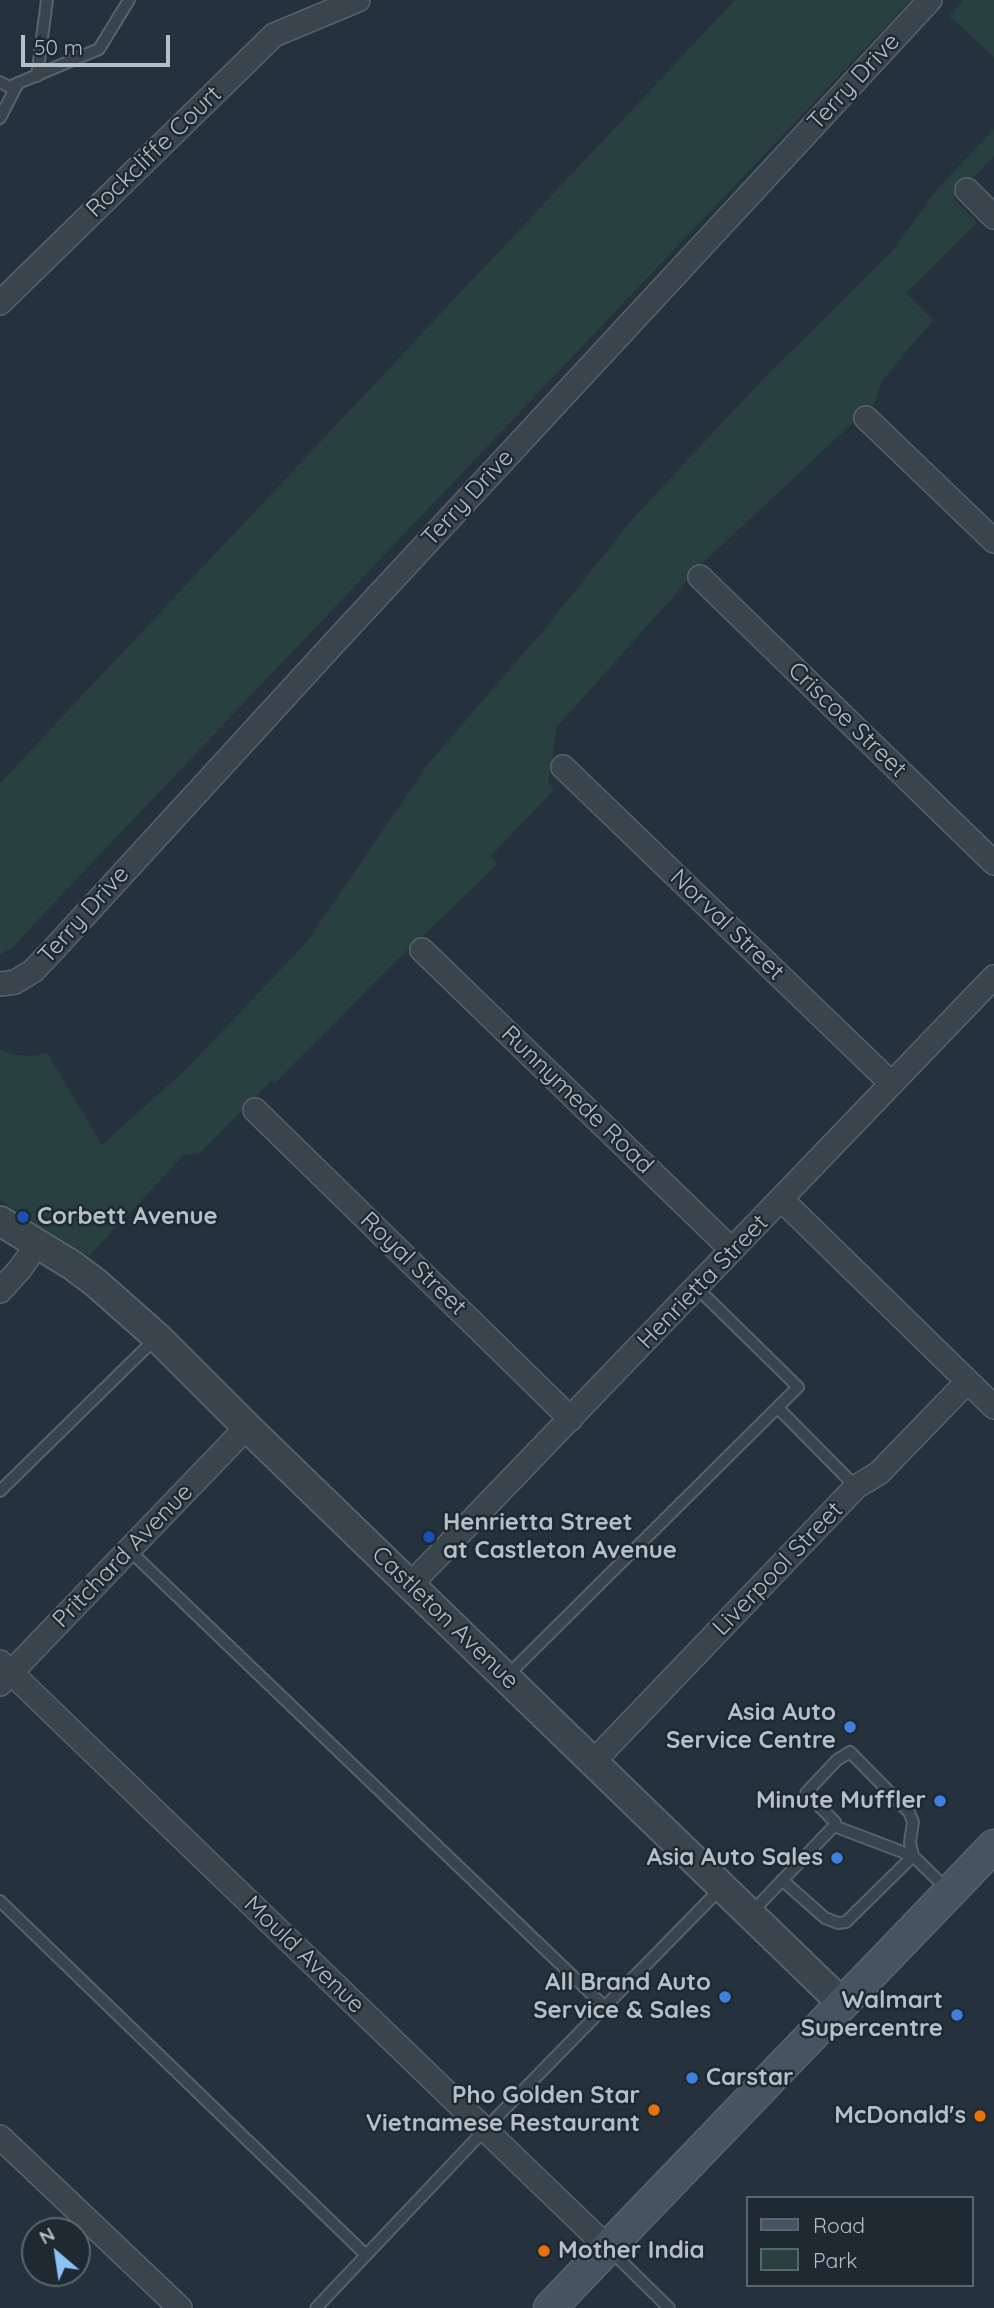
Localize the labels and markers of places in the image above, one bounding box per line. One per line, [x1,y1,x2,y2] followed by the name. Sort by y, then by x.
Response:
[37,1203,218,1231] place label: Corbett Avenue
[15,1209,31,1225] marker: Corbett Avenue
[443,1509,677,1565] place label: Henrietta Street at Castleton Avenue
[421,1529,437,1545] marker: Henrietta Street at Castleton Avenue
[666,1699,836,1755] place label: Asia Auto Service Centre
[842,1719,858,1735] marker: Asia Auto Service Centre
[756,1787,926,1815] place label: Minute Muffler
[932,1793,948,1809] marker: Minute Muffler
[647,1844,823,1872] place label: Asia Auto Sales
[829,1850,845,1866] marker: Asia Auto Sales
[533,1969,711,2025] place label: All Brand Auto Service & Sales
[801,1987,943,2043] place label: Walmart Supercentre
[717,1989,733,2005] marker: All Brand Auto Service & Sales
[949,2007,965,2023] marker: Walmart Supercentre
[706,2064,793,2092] place label: Carstar
[684,2070,700,2086] marker: Carstar
[366,2082,640,2138] place label: Pho Golden Star Vietnamese Restaurant
[646,2102,662,2118] marker: Pho Golden Star Vietnamese Restaurant
[834,2102,966,2130] place label: McDonald's
[972,2108,988,2124] marker: McDonald's
[558,2237,705,2265] place label: Mother India
[536,2243,552,2259] marker: Mother India

